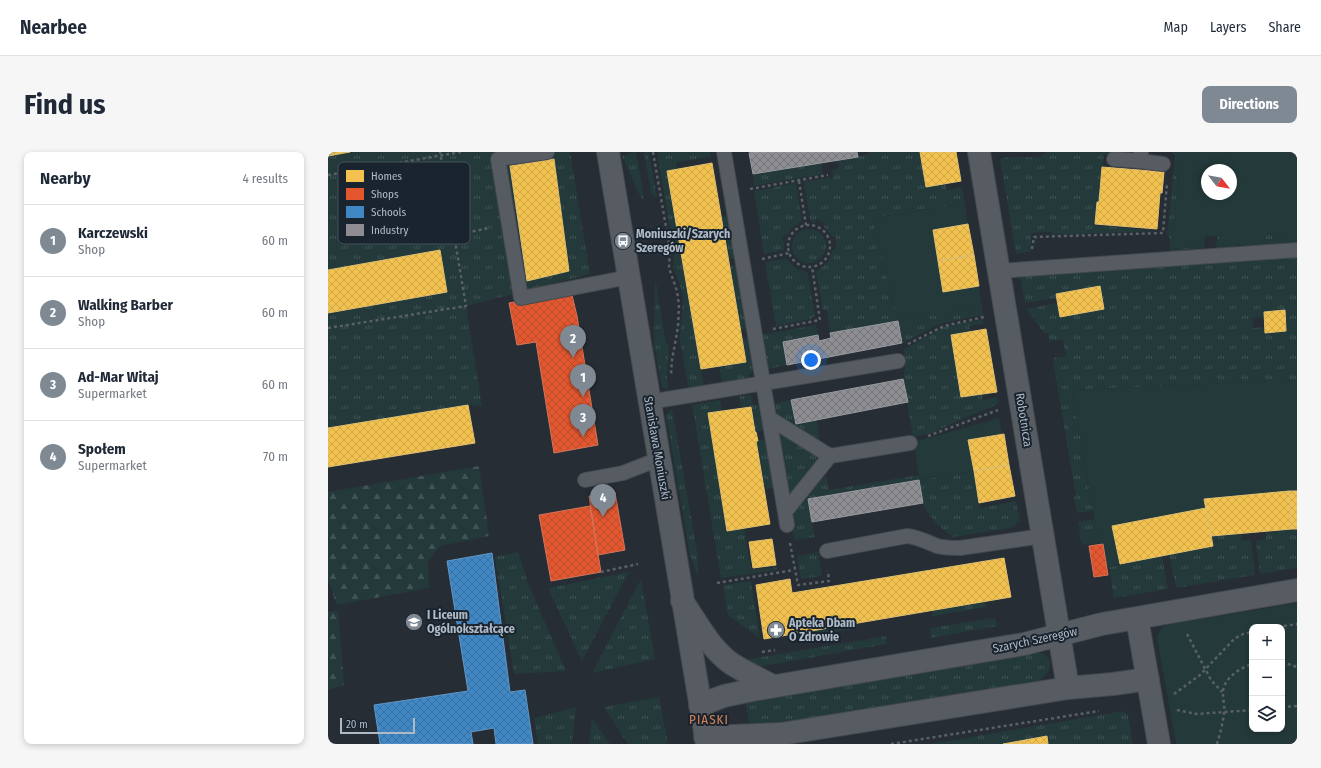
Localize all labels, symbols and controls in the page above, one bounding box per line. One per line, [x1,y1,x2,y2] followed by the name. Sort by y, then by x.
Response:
[20,16,87,39] text: Nearbee
[1164,19,1188,36] text: Map
[1210,19,1246,36] text: Layers
[1268,19,1301,36] text: Share
[1202,86,1297,123] button: Directions
[24,88,106,121] text: Find us
[338,162,470,244] legend
[1201,164,1237,200] north arrow
[40,168,91,189] text: Nearby
[371,170,402,183] text: Homes
[242,171,288,186] text: 4 results
[371,188,399,201] text: Shops
[371,206,406,219] text: Schools
[78,224,148,242] text: Karczewski
[371,224,408,237] text: Industry
[636,227,730,255] place label: Moniuszki/Szarych Szeregów
[613,231,633,251] bus stop icon: Moniuszki/Szarych Szeregów
[50,233,56,248] text: 1
[262,233,288,248] text: 60 m
[78,242,105,257] text: Shop
[78,296,173,314] text: Walking Barber
[50,305,56,320] text: 2
[262,305,288,320] text: 60 m
[78,314,105,329] text: Shop
[560,325,586,358] pin: 2
[801,350,821,370] your location
[570,364,596,397] pin: 1
[78,368,159,386] text: Ad-Mar Witaj
[50,377,56,392] text: 3
[262,377,288,392] text: 60 m
[78,386,147,401] text: Supermarket
[1013,392,1035,448] street label: Robotnicza
[641,395,673,501] street label: Stanisława Moniuszki
[570,404,596,437] pin: 3
[78,440,126,458] text: Społem
[50,449,56,464] text: 4
[263,449,288,464] text: 70 m
[78,458,147,473] text: Supermarket
[590,484,616,517] pin: 4
[427,608,515,637] place label: I Liceum Ogólnokształcące
[404,612,424,632] school or university icon: I Liceum Ogólnokształcące
[788,616,855,644] place label: Apteka Dbam O Zdrowie
[766,620,786,640] pharmacy icon: Apteka Dbam O Zdrowie
[992,624,1079,656] street label: Szarych Szeregów
[1249,624,1285,732] map controls
[1249,624,1285,660] button: +
[1249,660,1285,696] button: −
[1249,696,1285,732] button: layers
[689,712,729,727] district label: PIASKI
[340,716,415,735] scale bar
[346,718,368,731] text: 20 m

